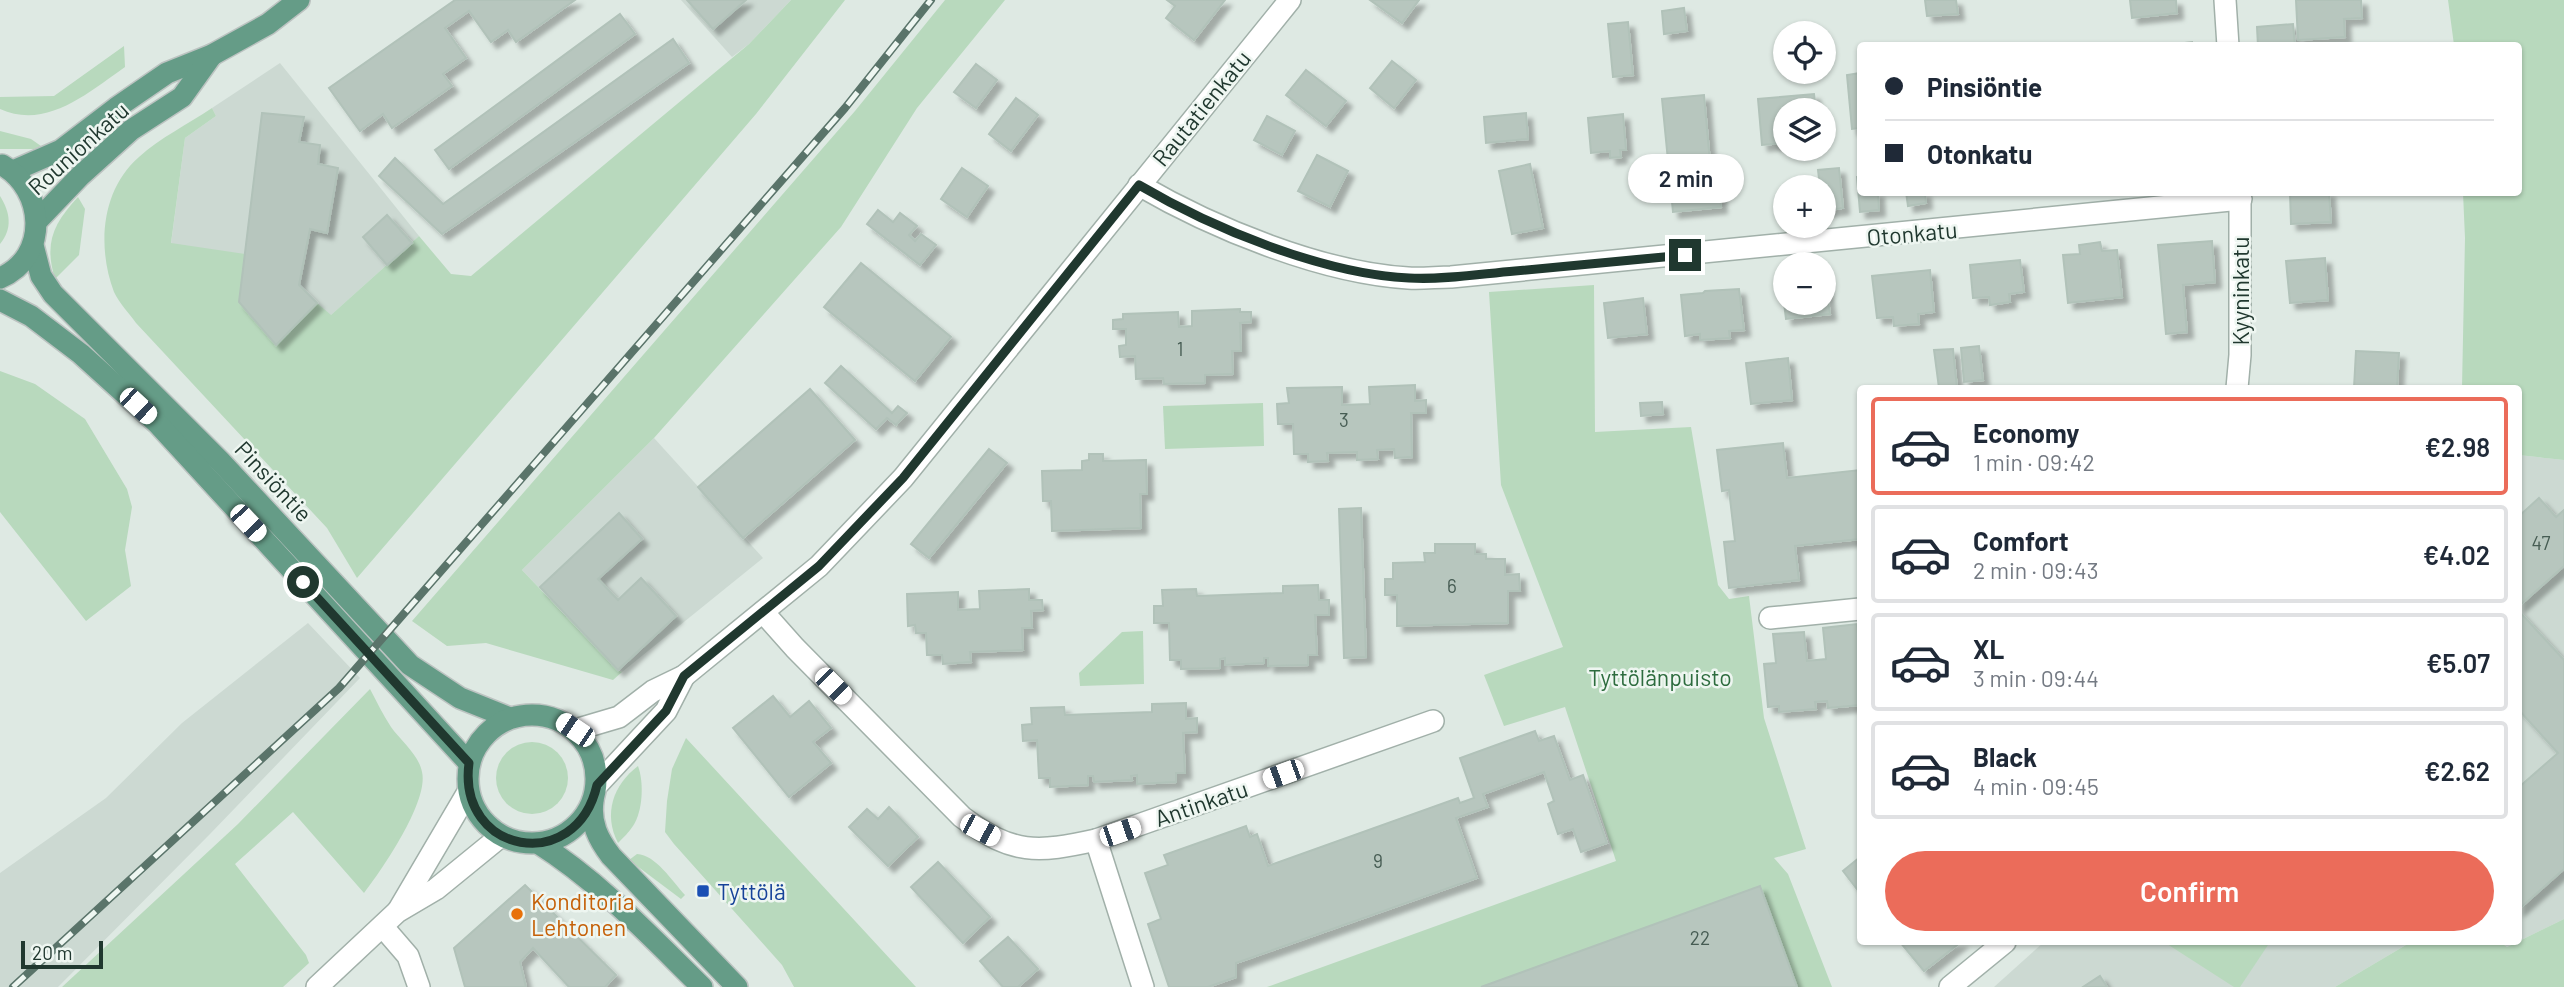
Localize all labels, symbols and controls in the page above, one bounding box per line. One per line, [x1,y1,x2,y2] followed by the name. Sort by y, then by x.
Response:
[1773,21,1836,315] map controls
[1773,21,1836,84] button: locate
[1146,44,1256,172] street label: Rautatienkatu
[1927,71,2042,102] text: Pinsiöntie
[22,96,134,200] street label: Rounionkatu
[1773,98,1836,161] button: layers
[1927,138,2032,169] text: Otonkatu
[1627,154,1743,202] callout: 2 min
[1659,164,1713,192] text: 2 min
[1773,175,1836,238] button: +
[1865,215,1959,251] street label: Otonkatu
[2226,236,2254,346] street label: Kyyninkatu
[1669,239,1701,271] route end
[1773,252,1836,315] button: −
[1177,337,1183,360] house number: 1
[116,384,161,428] car
[1339,408,1349,431] house number: 3
[1889,415,1952,478] icon: car
[1973,417,2079,448] text: Economy
[2425,431,2490,462] text: €2.98
[230,435,318,527] street label: Pinsiöntie
[1973,448,2095,476] text: 1 min · 09:42
[226,500,271,546] car
[1889,523,1952,586] icon: car
[1973,525,2069,556] text: Comfort
[2532,531,2550,554] house number: 47
[2423,539,2490,570] text: €4.02
[1973,556,2099,584] text: 2 min · 09:43
[287,566,319,598] route start
[1447,574,1457,597] house number: 6
[1889,631,1952,694] icon: car
[1973,633,2004,664] text: XL
[2426,647,2490,678] text: €5.07
[1588,663,1732,691] park label: Tyttölänpuisto
[811,664,856,708] car
[1973,664,2099,692] text: 3 min · 09:44
[552,710,599,750] car
[1889,739,1952,802] icon: car
[1973,741,2037,772] text: Black
[2424,755,2490,786] text: €2.62
[1260,757,1307,791] car
[1973,772,2099,800] text: 4 min · 09:45
[1151,774,1251,832] street label: Antinkatu
[957,811,1004,849] car
[1097,815,1144,849] car
[1373,849,1383,872] house number: 9
[1885,851,2494,931] button: Confirm
[717,877,786,905] place label: Tyttölä
[695,883,711,899] marker: Tyttölä
[531,887,634,941] place label: Konditoria Lehtonen
[509,906,525,922] marker: Konditoria Lehtonen
[1690,926,1710,949] house number: 22
[21,938,103,970] scale bar
[32,941,72,964] text: 20 m

